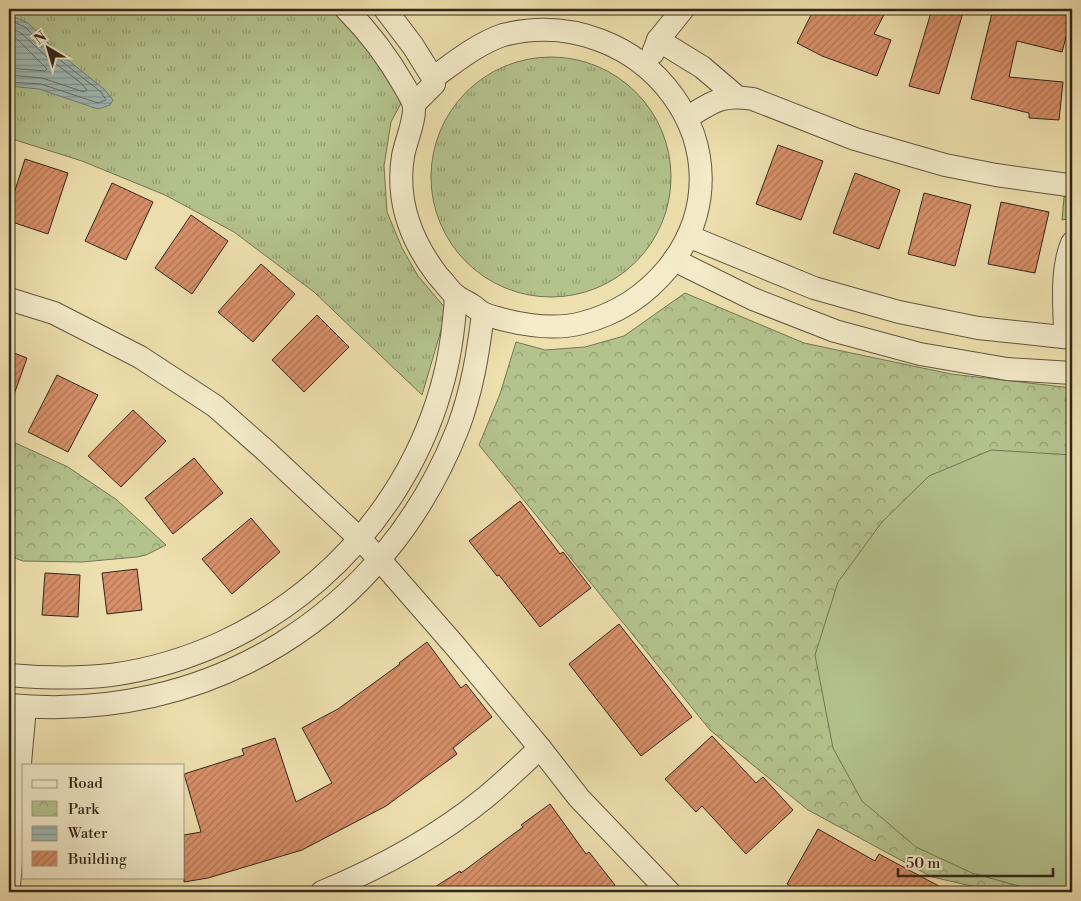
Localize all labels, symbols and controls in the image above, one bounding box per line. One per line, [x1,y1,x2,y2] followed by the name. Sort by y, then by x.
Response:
[22,22,72,72] north arrow
[31,28,51,49] text: N
[22,764,185,878] legend
[68,774,103,793] text: Road
[68,800,100,819] text: Park
[67,824,108,843] text: Water
[898,846,1054,878] scale bar
[67,850,127,869] text: Building
[906,854,940,873] text: 50 m

